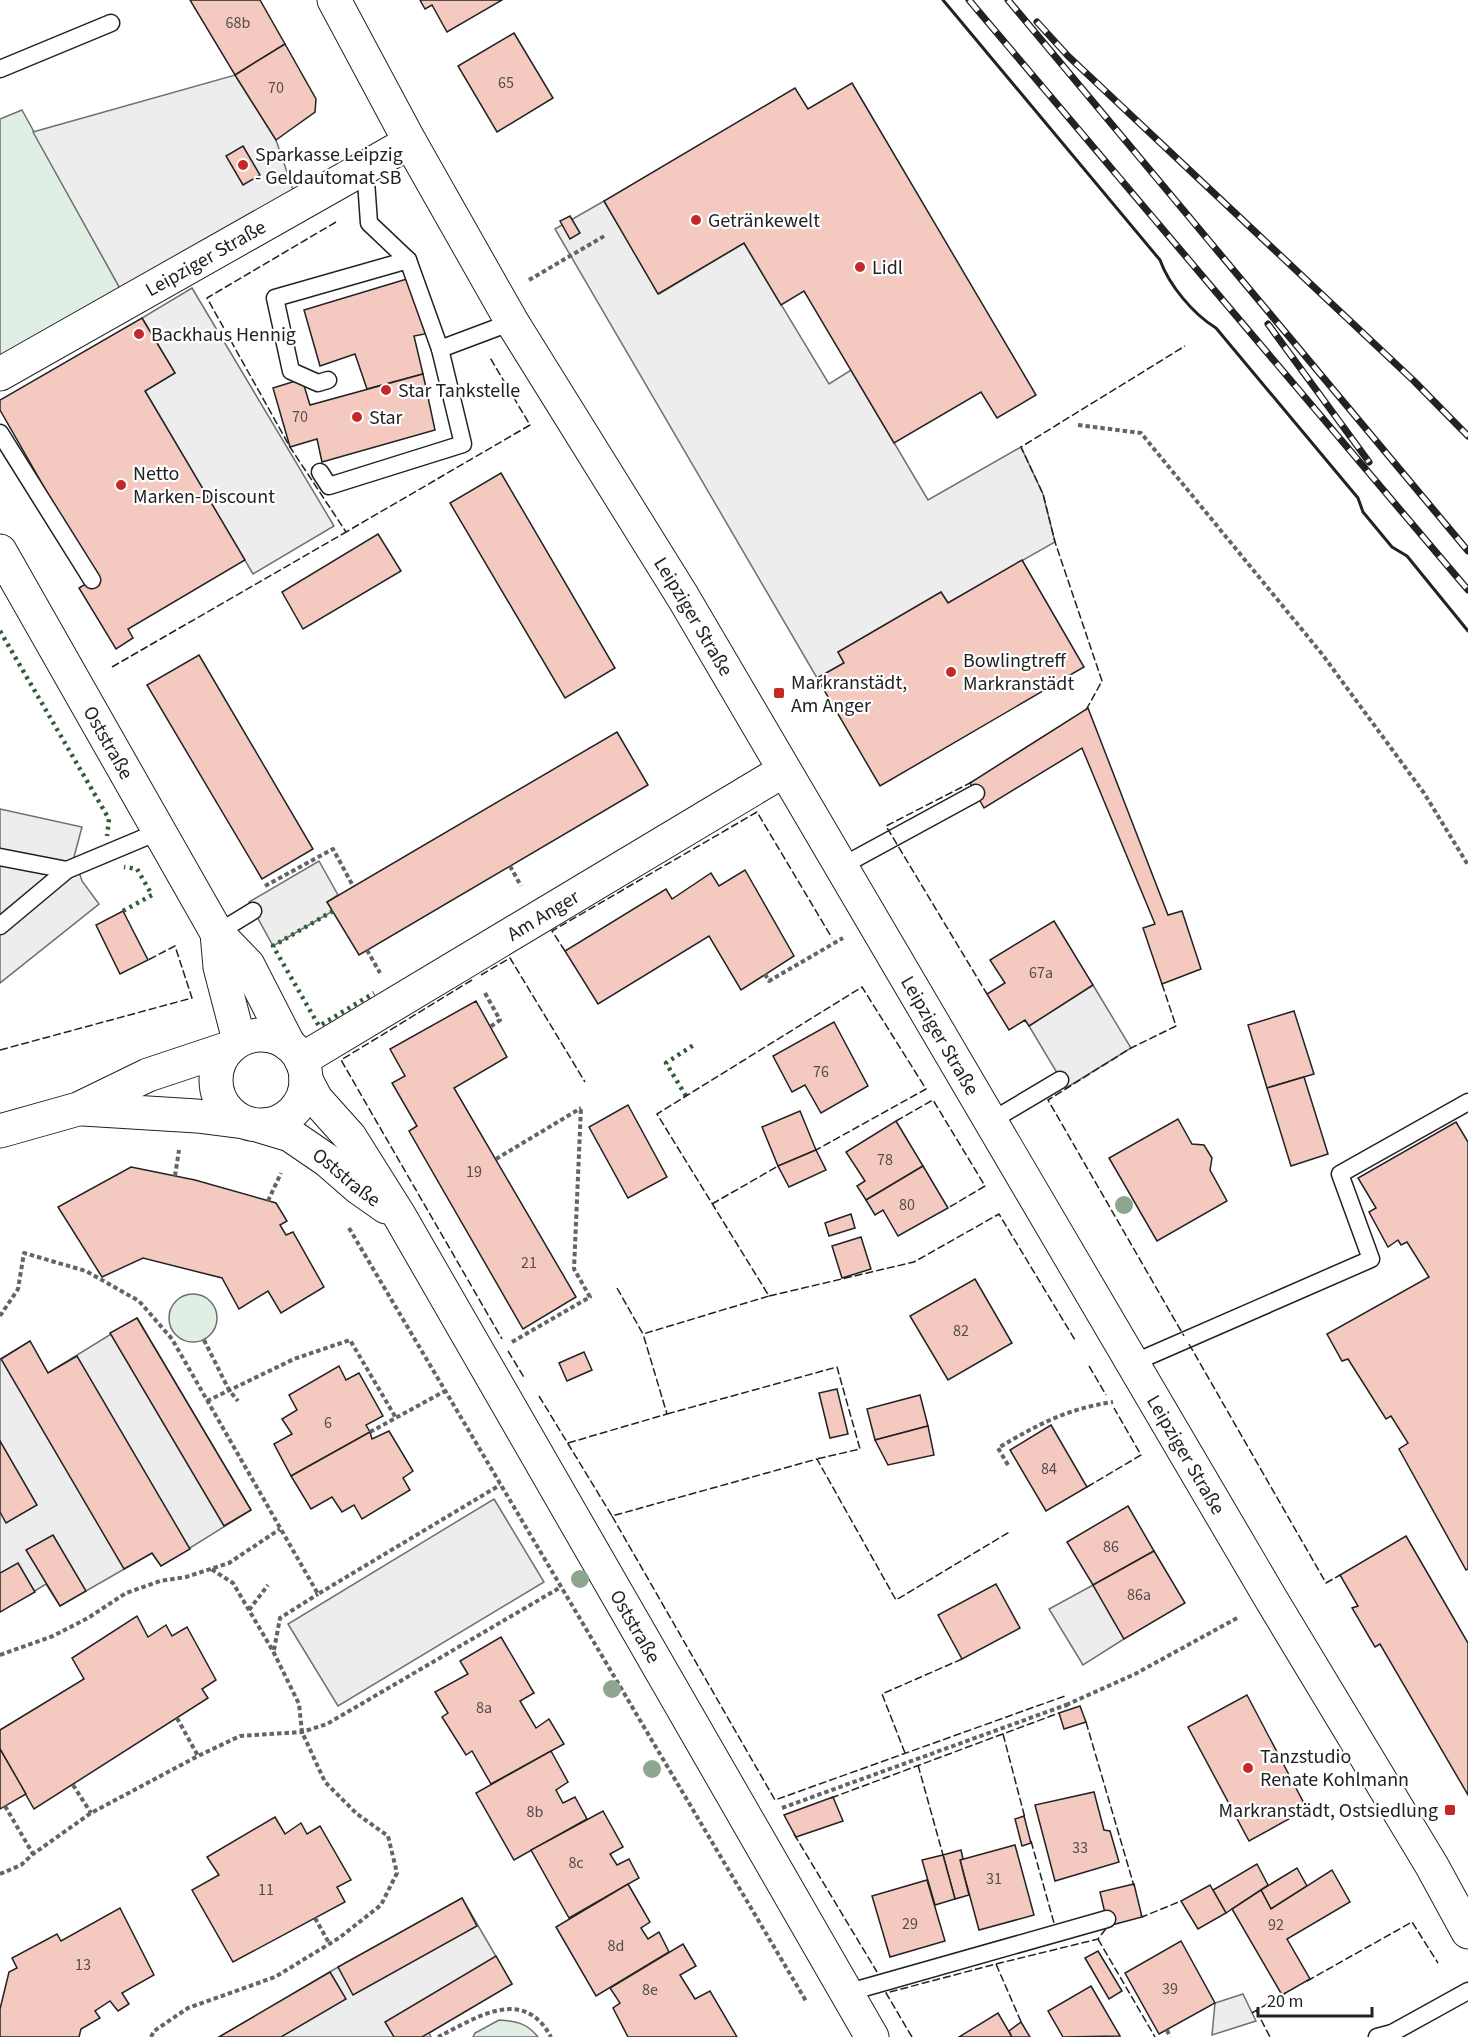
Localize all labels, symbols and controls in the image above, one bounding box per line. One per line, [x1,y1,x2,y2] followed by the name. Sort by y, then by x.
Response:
[226,12,251,34] house number: 68b
[498,72,514,94] house number: 65
[268,77,284,99] house number: 70
[255,141,403,192] place label: Sparkasse Leipzig - Geldautomat SB
[236,158,250,172] marker: Sparkasse Leipzig - Geldautomat SB
[708,207,820,235] place label: Getränkewelt
[140,213,271,304] street label: Leipziger Straße
[689,213,703,227] marker: Getränkewelt
[872,254,903,282] place label: Lidl
[853,260,867,274] marker: Lidl
[151,321,296,349] place label: Backhaus Hennig
[132,327,146,341] marker: Backhaus Hennig
[398,377,520,405] place label: Star Tankstelle
[379,383,393,397] marker: Star Tankstelle
[369,404,403,432] place label: Star
[292,406,308,428] house number: 70
[350,410,364,424] marker: Star
[133,460,275,511] place label: Netto Marken-Discount
[114,478,128,492] marker: Netto Marken-Discount
[647,552,740,682] street label: Leipziger Straße
[963,647,1074,698] place label: Bowlingtreff Markranstädt
[944,665,958,679] marker: Bowlingtreff Markranstädt
[791,669,907,720] place label: Markranstädt, Am Anger
[772,686,786,700] marker: Markranstädt, Am Anger
[76,701,140,785] street label: Oststraße
[502,883,585,948] street label: Am Anger
[1029,962,1053,984] house number: 67a
[893,971,985,1101] street label: Leipziger Straße
[813,1061,829,1083] house number: 76
[307,1141,386,1214] street label: Oststraße
[877,1149,893,1171] house number: 78
[466,1161,482,1183] house number: 19
[899,1194,915,1216] house number: 80
[521,1252,537,1274] house number: 21
[953,1320,969,1342] house number: 82
[1139,1390,1231,1520] street label: Leipziger Straße
[324,1412,332,1434] house number: 6
[1041,1458,1057,1480] house number: 84
[1103,1536,1119,1558] house number: 86
[1127,1584,1151,1606] house number: 86a
[603,1585,667,1669] street label: Oststraße
[476,1697,492,1719] house number: 8a
[1260,1743,1409,1794] place label: Tanzstudio Renate Kohlmann
[1241,1761,1255,1775] marker: Tanzstudio Renate Kohlmann
[1219,1797,1438,1825] place label: Markranstädt, Ostsiedlung
[527,1801,544,1823] house number: 8b
[1443,1803,1457,1817] marker: Markranstädt, Ostsiedlung
[1072,1837,1088,1859] house number: 33
[568,1852,584,1874] house number: 8c
[986,1868,1002,1890] house number: 31
[258,1879,274,1901] house number: 11
[902,1913,918,1935] house number: 29
[1268,1914,1284,1936] house number: 92
[608,1935,624,1957] house number: 8d
[75,1954,91,1976] house number: 13
[1162,1978,1178,2000] house number: 39
[642,1979,658,2001] house number: 8e
[1258,1980,1372,2018] scale bar
[1267,1989,1303,2014] text: 20 m

